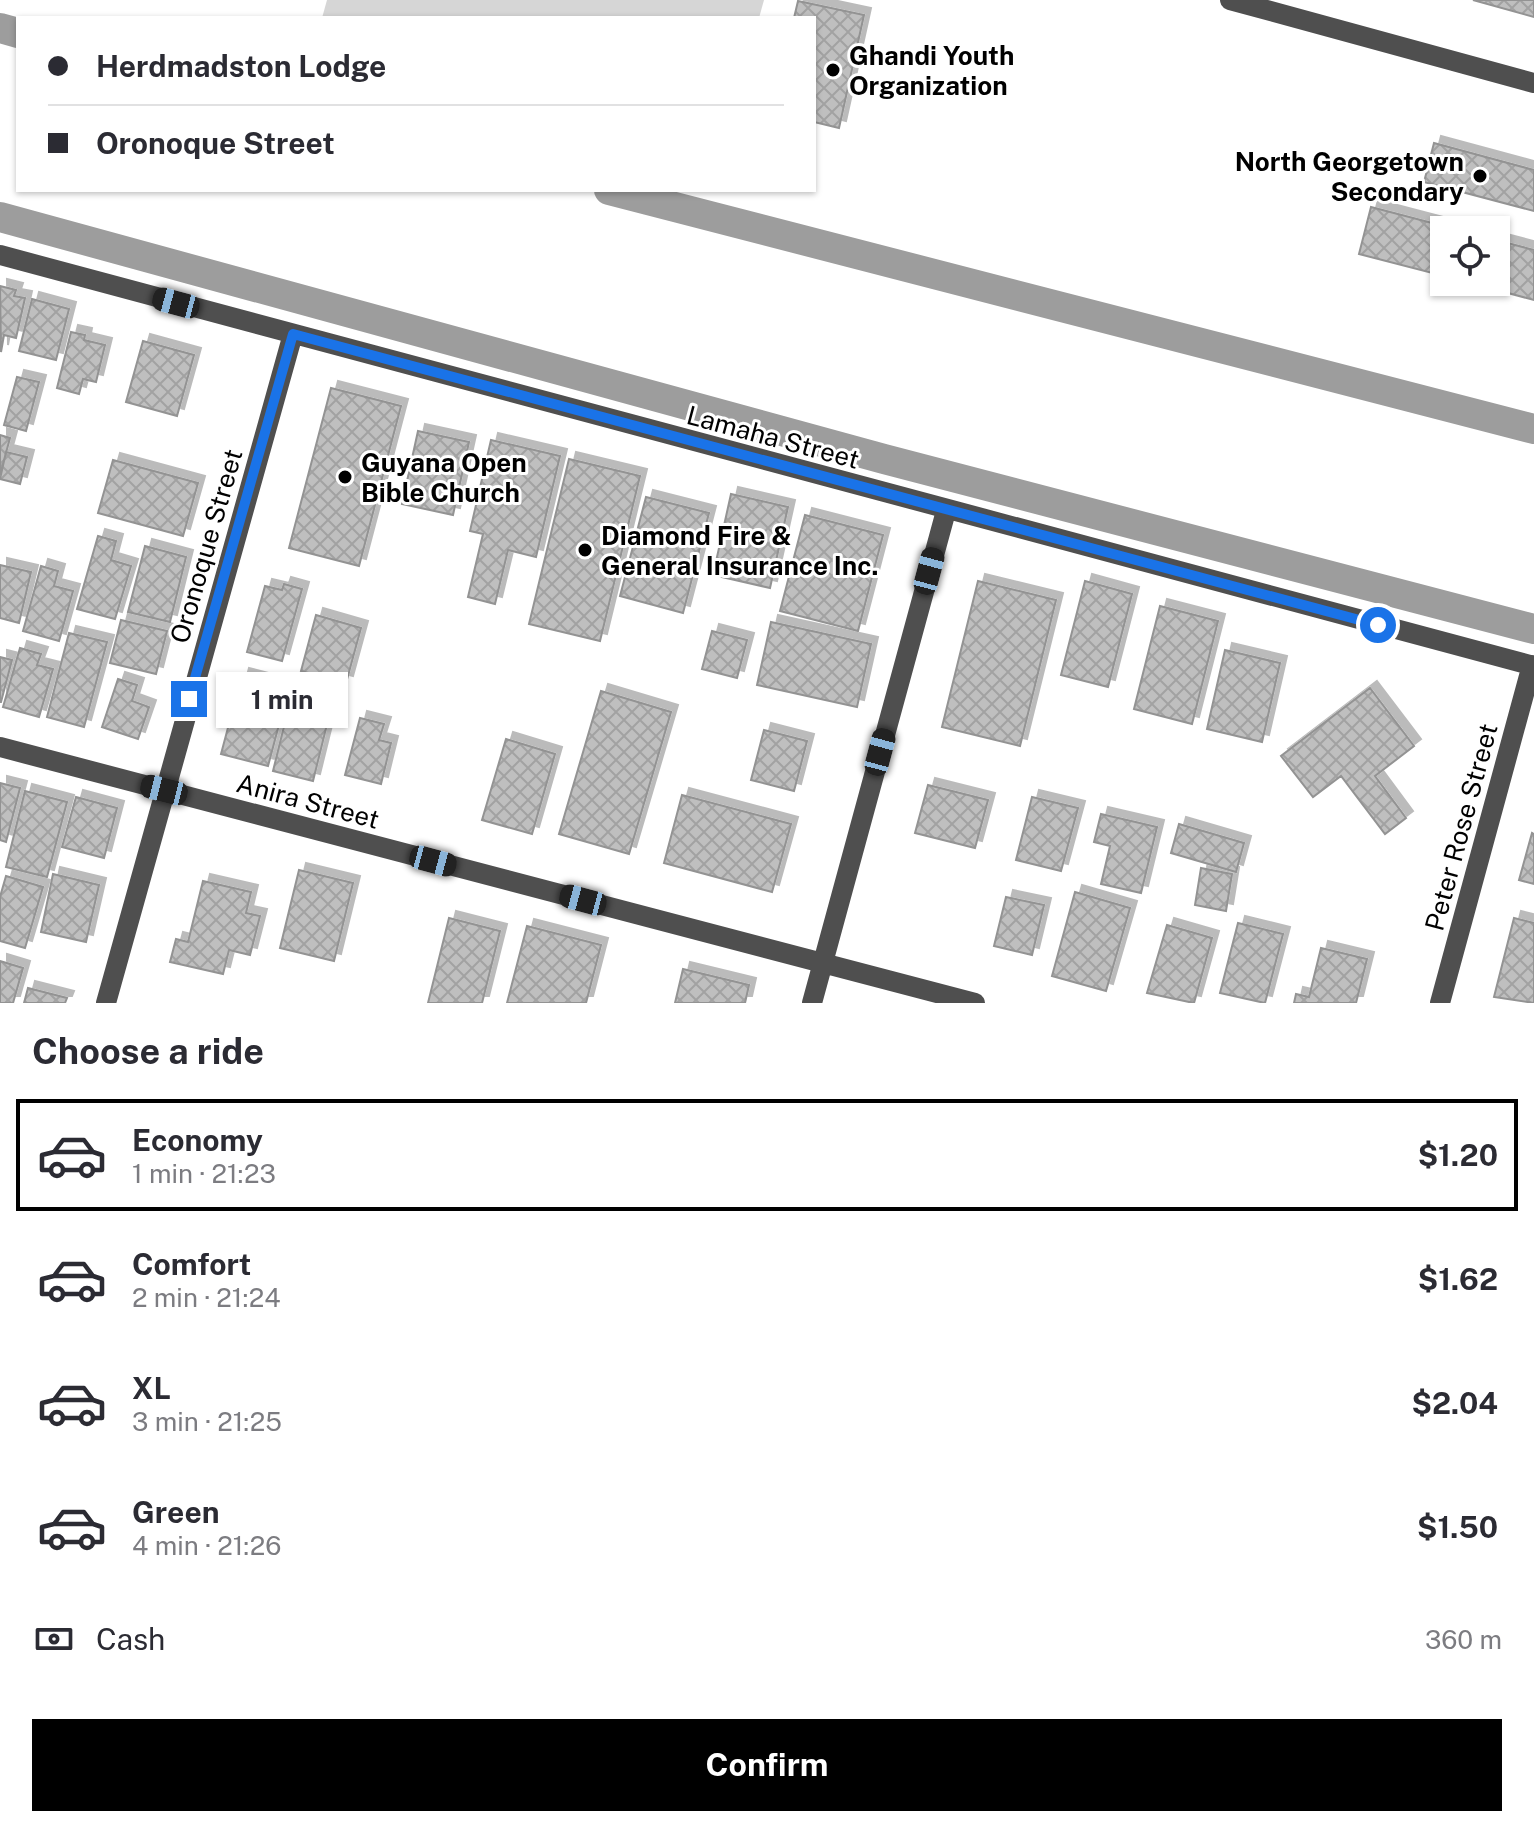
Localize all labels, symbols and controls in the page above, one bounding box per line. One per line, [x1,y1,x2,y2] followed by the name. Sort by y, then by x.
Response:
[849,40,1014,101] place label: Ghandi Youth Organization
[96,48,386,84] text: Herdmadston Lodge
[824,61,842,79] marker: Ghandi Youth Organization
[96,125,335,161] text: Oronoque Street
[1235,146,1464,207] place label: North Georgetown Secondary
[1471,167,1489,185] marker: North Georgetown Secondary
[1430,216,1510,296] map controls
[1430,216,1510,296] button: locate
[150,285,202,321] car
[683,399,863,475] street label: Lamaha Street
[163,445,249,647] street label: Oronoque Street
[361,447,527,508] place label: Guyana Open Bible Church
[336,468,354,486] marker: Guyana Open Bible Church
[601,520,878,581] place label: Diamond Fire & General Insurance Inc.
[576,541,594,559] marker: Diamond Fire & General Insurance Inc.
[911,545,947,597] car
[1360,607,1396,643] route start
[217,671,349,727] callout: 1 min
[171,681,207,717] route end
[251,684,313,715] text: 1 min
[1418,720,1504,934] street label: Peter Rose Street
[862,726,898,778] car
[233,767,383,835] street label: Anira Street
[138,773,190,807] car
[407,843,459,879] car
[557,882,609,918] car
[32,1030,264,1072] text: Choose a ride
[36,1119,108,1191] icon: car
[132,1122,263,1158] text: Economy
[1418,1137,1498,1173] text: $1.20
[132,1158,276,1189] text: 1 min · 21:23
[36,1243,108,1315] icon: car
[132,1246,251,1282] text: Comfort
[1418,1261,1498,1297] text: $1.62
[132,1282,281,1313] text: 2 min · 21:24
[36,1367,108,1439] icon: car
[132,1370,171,1406] text: XL
[1412,1385,1498,1421] text: $2.04
[132,1406,282,1437] text: 3 min · 21:25
[36,1491,108,1563] icon: car
[132,1494,219,1530] text: Green
[1417,1509,1498,1545] text: $1.50
[132,1530,281,1561] text: 4 min · 21:26
[32,1617,76,1661] icon: cash
[96,1621,165,1657] text: Cash
[1425,1624,1502,1655] text: 360 m
[32,1719,1502,1811] button: Confirm

